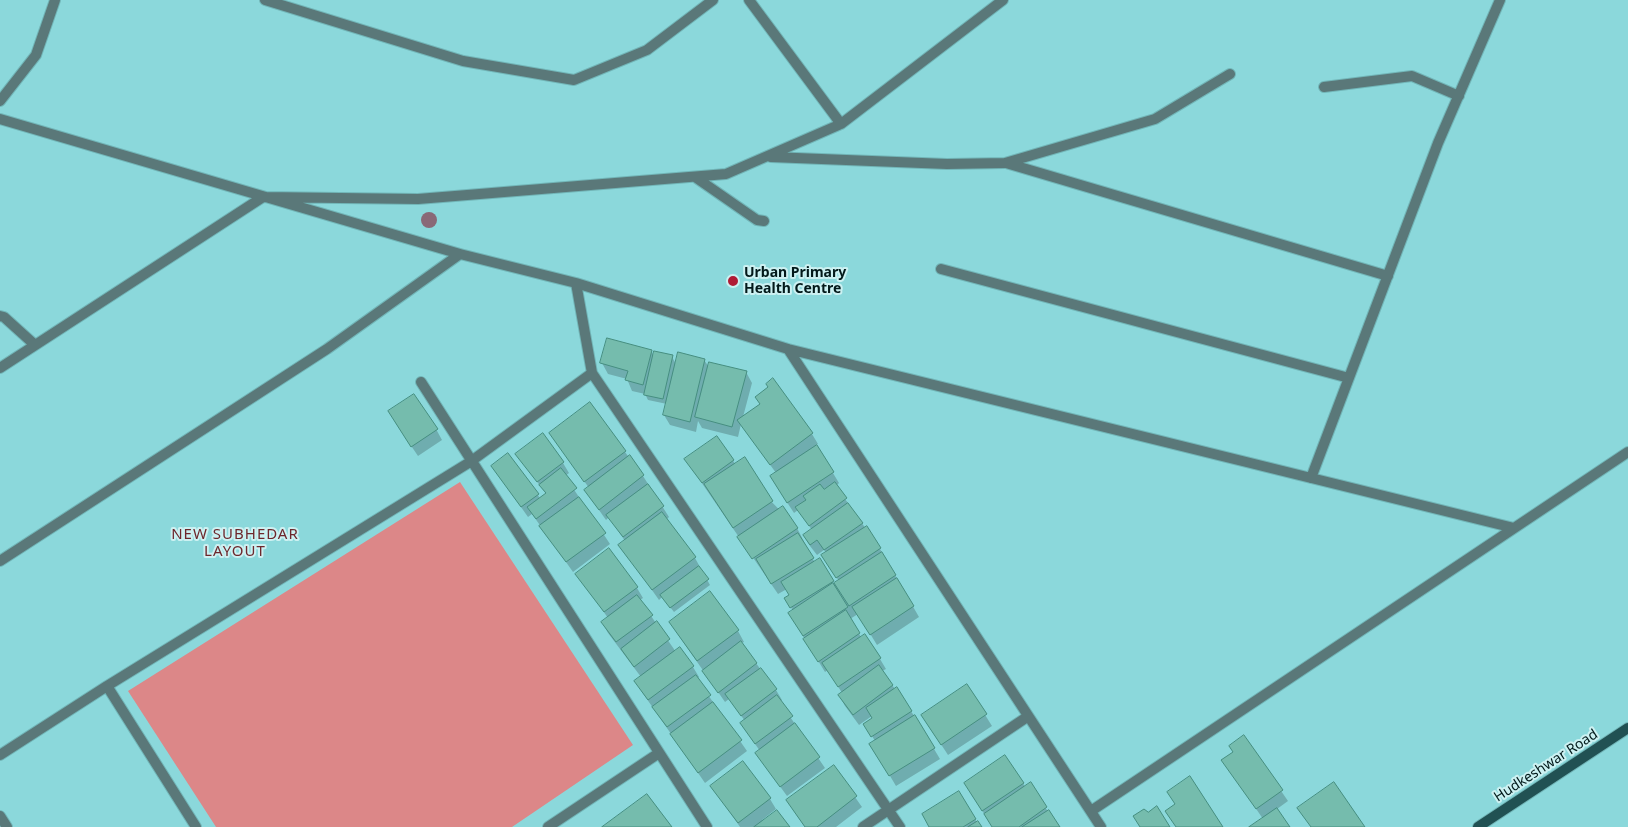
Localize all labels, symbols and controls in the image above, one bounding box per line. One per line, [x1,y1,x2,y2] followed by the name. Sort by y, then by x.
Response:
[744,265,846,298] place label: Urban Primary Health Centre
[726,274,740,288] marker: Urban Primary Health Centre
[170,526,300,561] district label: NEW SUBHEDAR LAYOUT
[1491,726,1601,806] street label: Hudkeshwar Road

